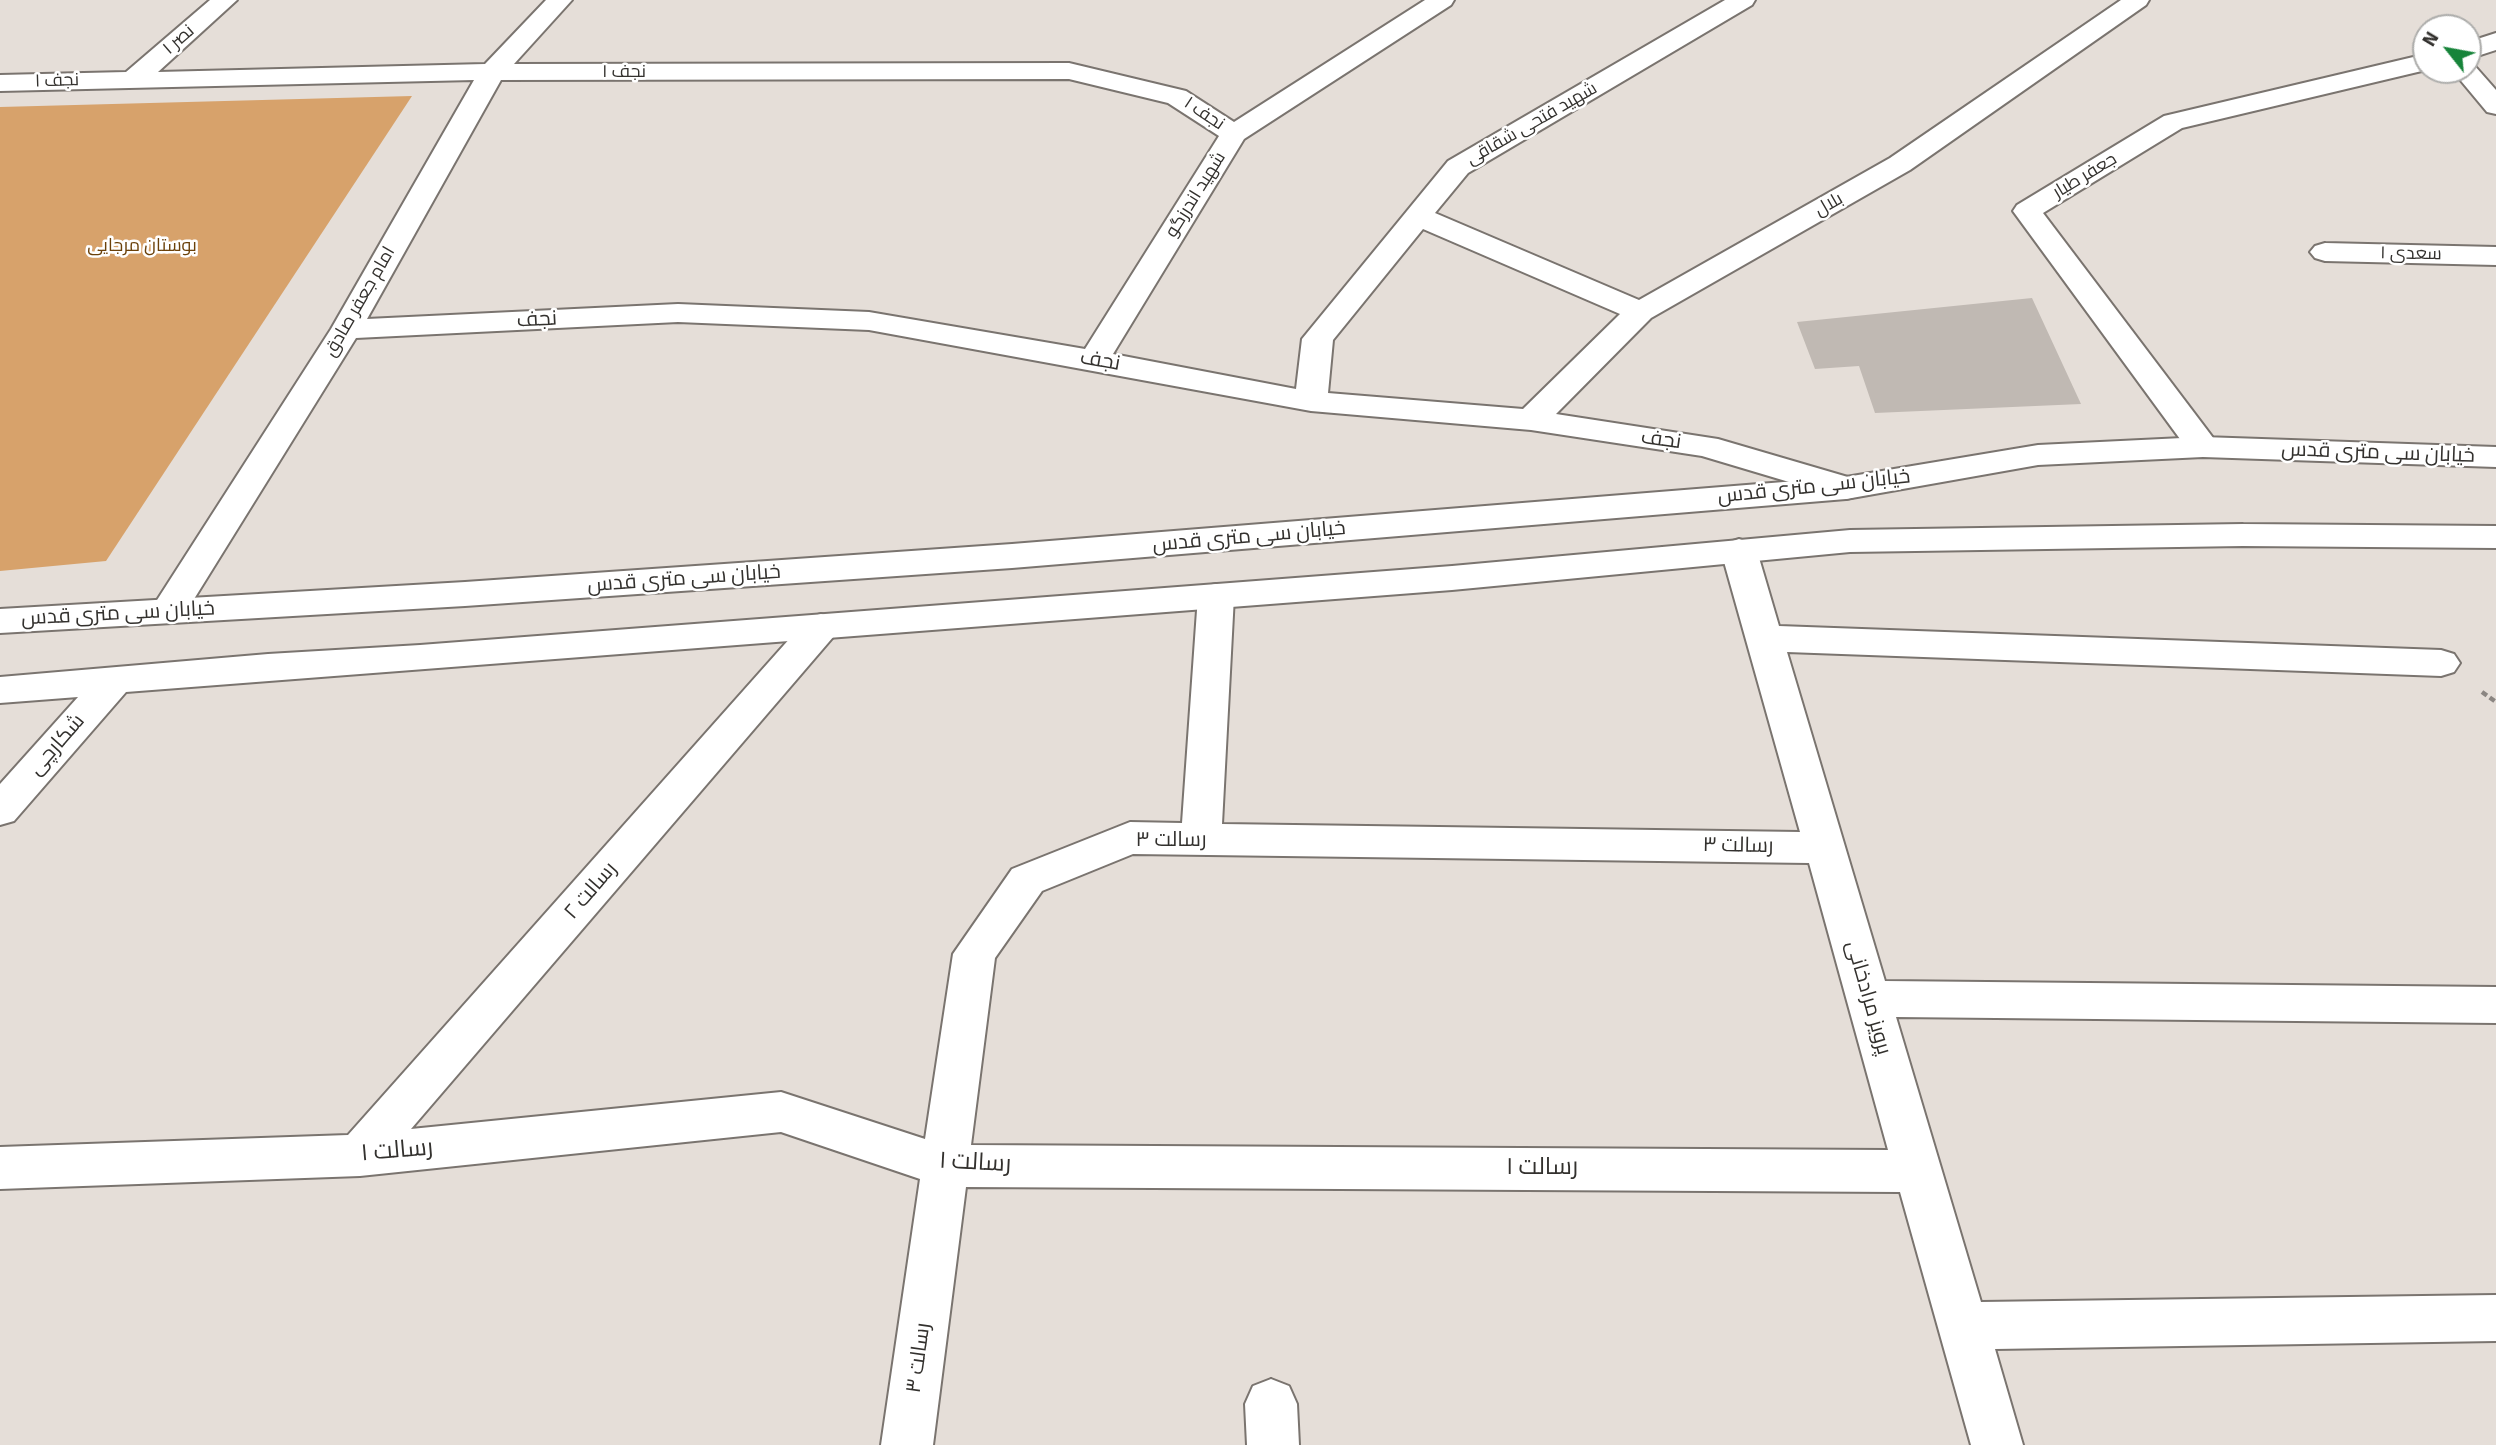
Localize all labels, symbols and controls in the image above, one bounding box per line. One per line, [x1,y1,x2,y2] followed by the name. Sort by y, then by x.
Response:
[2412,14,2482,84] north arrow
[159,21,199,59] street label: نصر ۱
[2417,27,2444,51] text: N
[602,61,646,83] street label: نجف ۱
[35,69,79,93] street label: نجف ۱
[1463,78,1601,170] street label: شهید فتحی شقاقی
[1180,93,1228,135] street label: نجف ۱
[1161,148,1231,242] street label: شهید اندرزگو
[2049,148,2121,204] street label: جعفر طیار
[1811,188,1847,222] street label: بلال
[87,235,197,257] park label: بوستان مرجایی
[320,243,400,361] street label: امام جعفر صادق
[2380,243,2442,265] street label: سعدی ۱
[516,306,558,334] street label: نجف
[1078,345,1122,377] street label: نجف
[1639,425,1683,455] street label: نجف
[2281,437,2475,469] street label: خیابان سی متری قدس
[1716,464,1912,510] street label: خیابان سی متری قدس
[1151,516,1347,558] street label: خیابان سی متری قدس
[586,560,782,598] street label: خیابان سی متری قدس
[21,596,215,632] street label: خیابان سی متری قدس
[24,709,90,781] street label: شکارچی
[1136,827,1206,853] street label: رسالت ۳
[1702,833,1774,859] street label: رسالت ۳
[559,857,623,925] street label: رسالت ۲
[1840,938,1896,1058] street label: پرویز مرادخانی
[360,1134,434,1168] street label: رسالت ۱
[938,1147,1012,1179] street label: رسالت ۱
[1506,1154,1578,1182] street label: رسالت ۱
[902,1321,936,1395] street label: رسالت ۳

